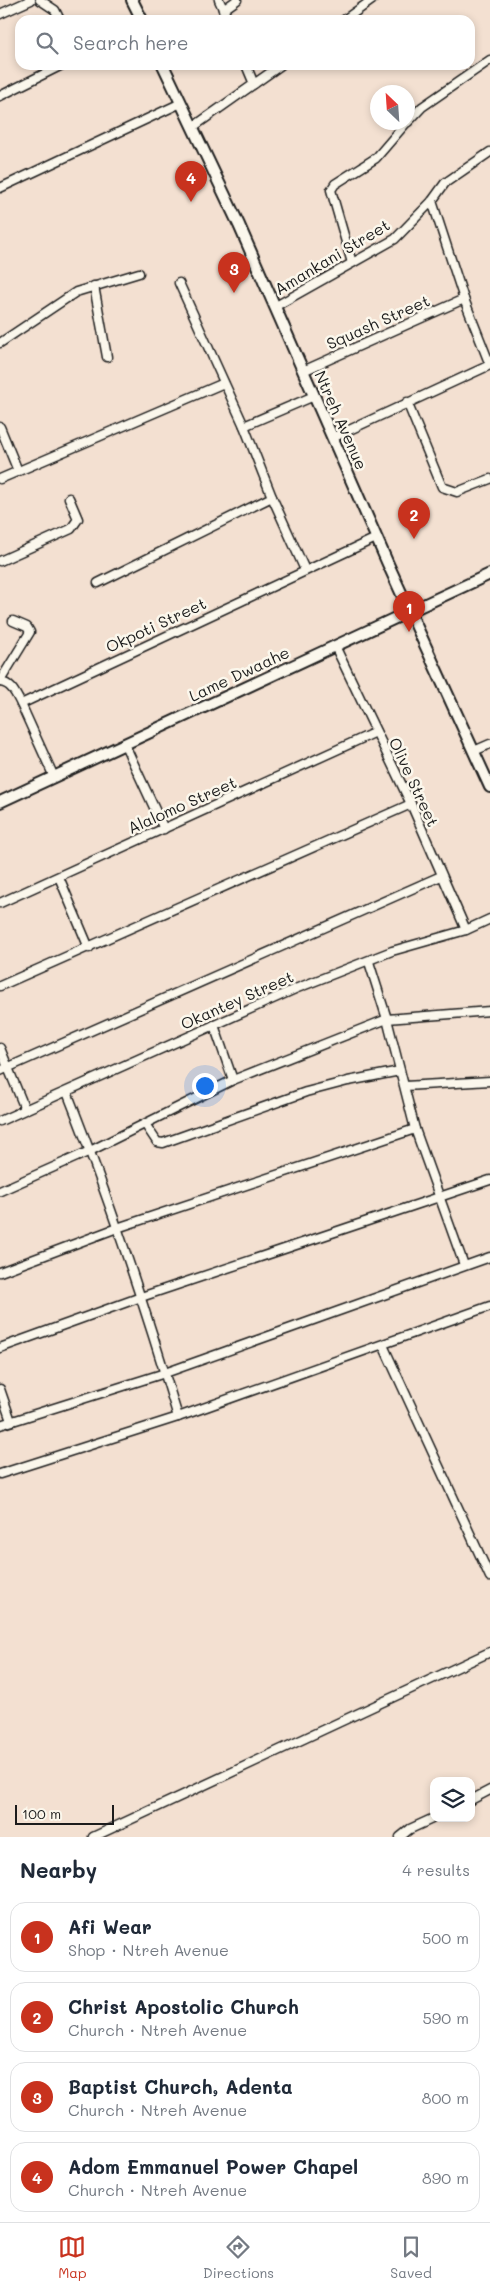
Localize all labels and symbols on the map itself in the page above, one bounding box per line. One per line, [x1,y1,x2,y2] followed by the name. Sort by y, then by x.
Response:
[370,85,415,130] north arrow
[175,161,207,202] pin: 4
[270,214,393,299] street label: Amankani Street
[218,252,250,293] pin: 3
[323,289,433,354] street label: Squash Street
[310,367,373,473] street label: Ntreh Avenue
[398,498,430,539] pin: 2
[393,591,425,632] pin: 1
[102,592,209,657] street label: Okpoti Street
[185,641,292,706] street label: Lame Dwaahe
[385,734,444,830] street label: Olive Street
[124,771,239,838] street label: Alalomo Street
[177,965,297,1034] street label: Okantey Street
[192,1073,218,1099] your location
[15,1802,114,1825] scale bar

